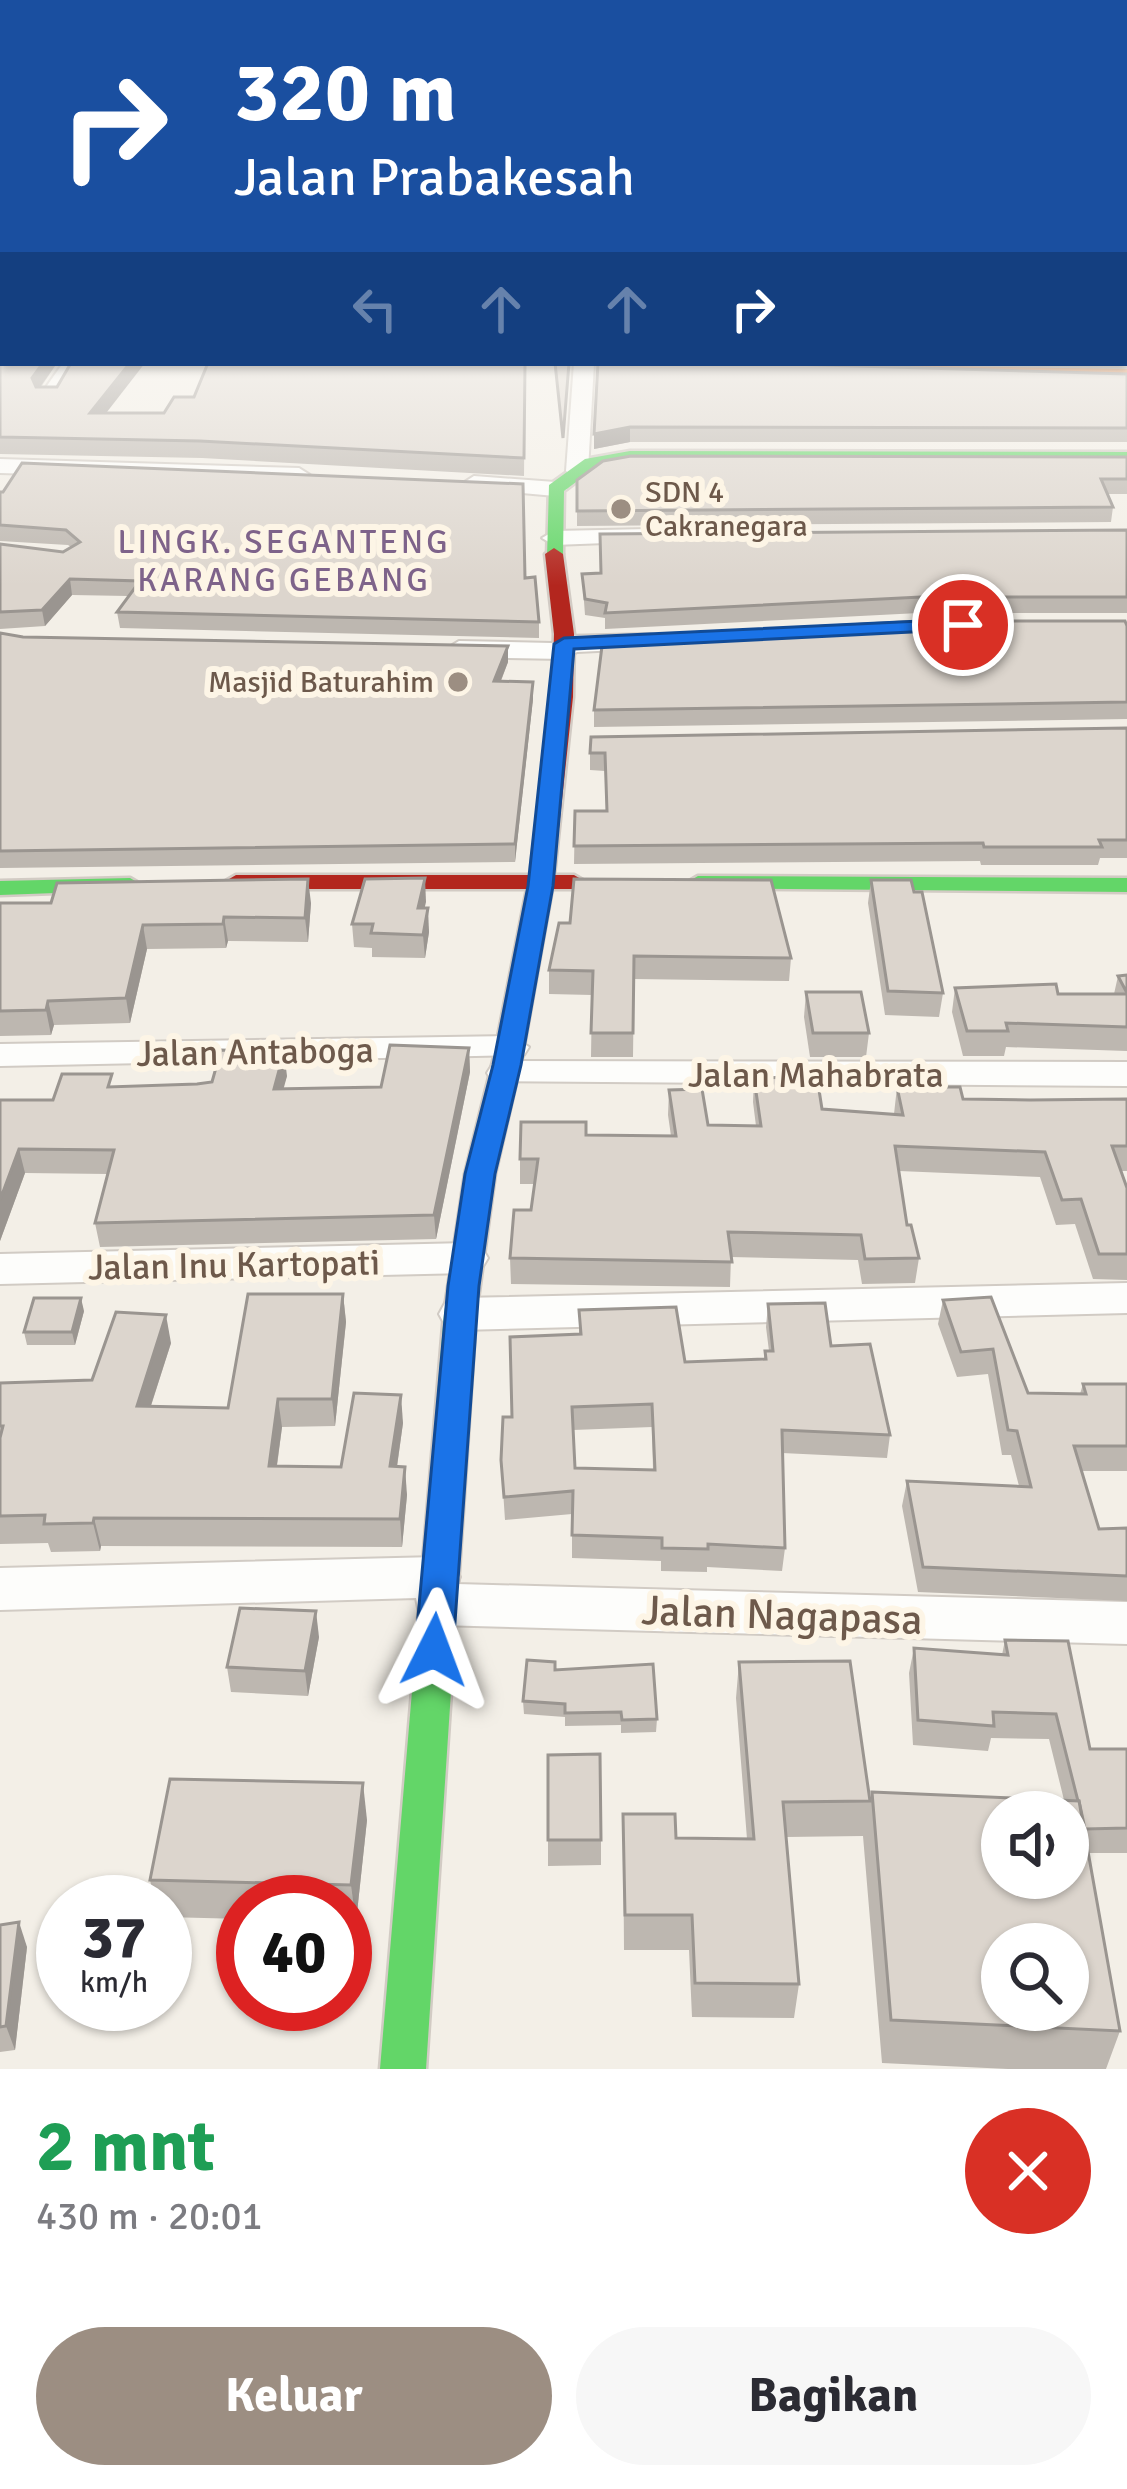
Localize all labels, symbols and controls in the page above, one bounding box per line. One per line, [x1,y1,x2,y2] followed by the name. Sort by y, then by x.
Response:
[234,41,456,145] text: 320 m
[36,48,192,204] icon: right
[234,144,635,211] text: Jalan Prabakesah
[342,276,408,342] icon: left
[468,276,534,342] icon: ahead
[594,276,660,342] icon: ahead
[720,276,786,342] icon: right
[645,474,808,545] place label: SDN 4 Cakranegara
[608,496,634,522] marker: SDN 4 Cakranegara
[118,522,451,601] district label: LINGK. SEGANTENG KARANG GEBANG
[912,574,1014,676] pin
[930,592,996,658] icon: arrive
[208,664,434,701] place label: Masjid Baturahim
[445,669,471,695] marker: Masjid Baturahim
[136,1028,374,1077] street label: Jalan Antaboga
[688,1053,944,1098] street label: Jalan Mahabrata
[88,1240,380,1291] street label: Jalan Inu Kartopati
[641,1585,923,1646] street label: Jalan Nagapasa
[371,1587,497,1713] position arrow
[981,1791,1089,2031] map controls
[981,1791,1089,1899] button: sound
[216,1875,372,2031] speed limit sign: 40
[82,1901,146,1975] text: 37
[981,1923,1089,2031] button: search
[80,1964,148,2001] text: km/h
[36,2102,215,2191] text: 2 mnt
[965,2108,1091,2234] button: close
[36,2192,263,2240] text: 430 m · 20:01
[36,2327,552,2465] button: Keluar
[576,2327,1091,2465] button: Bagikan

